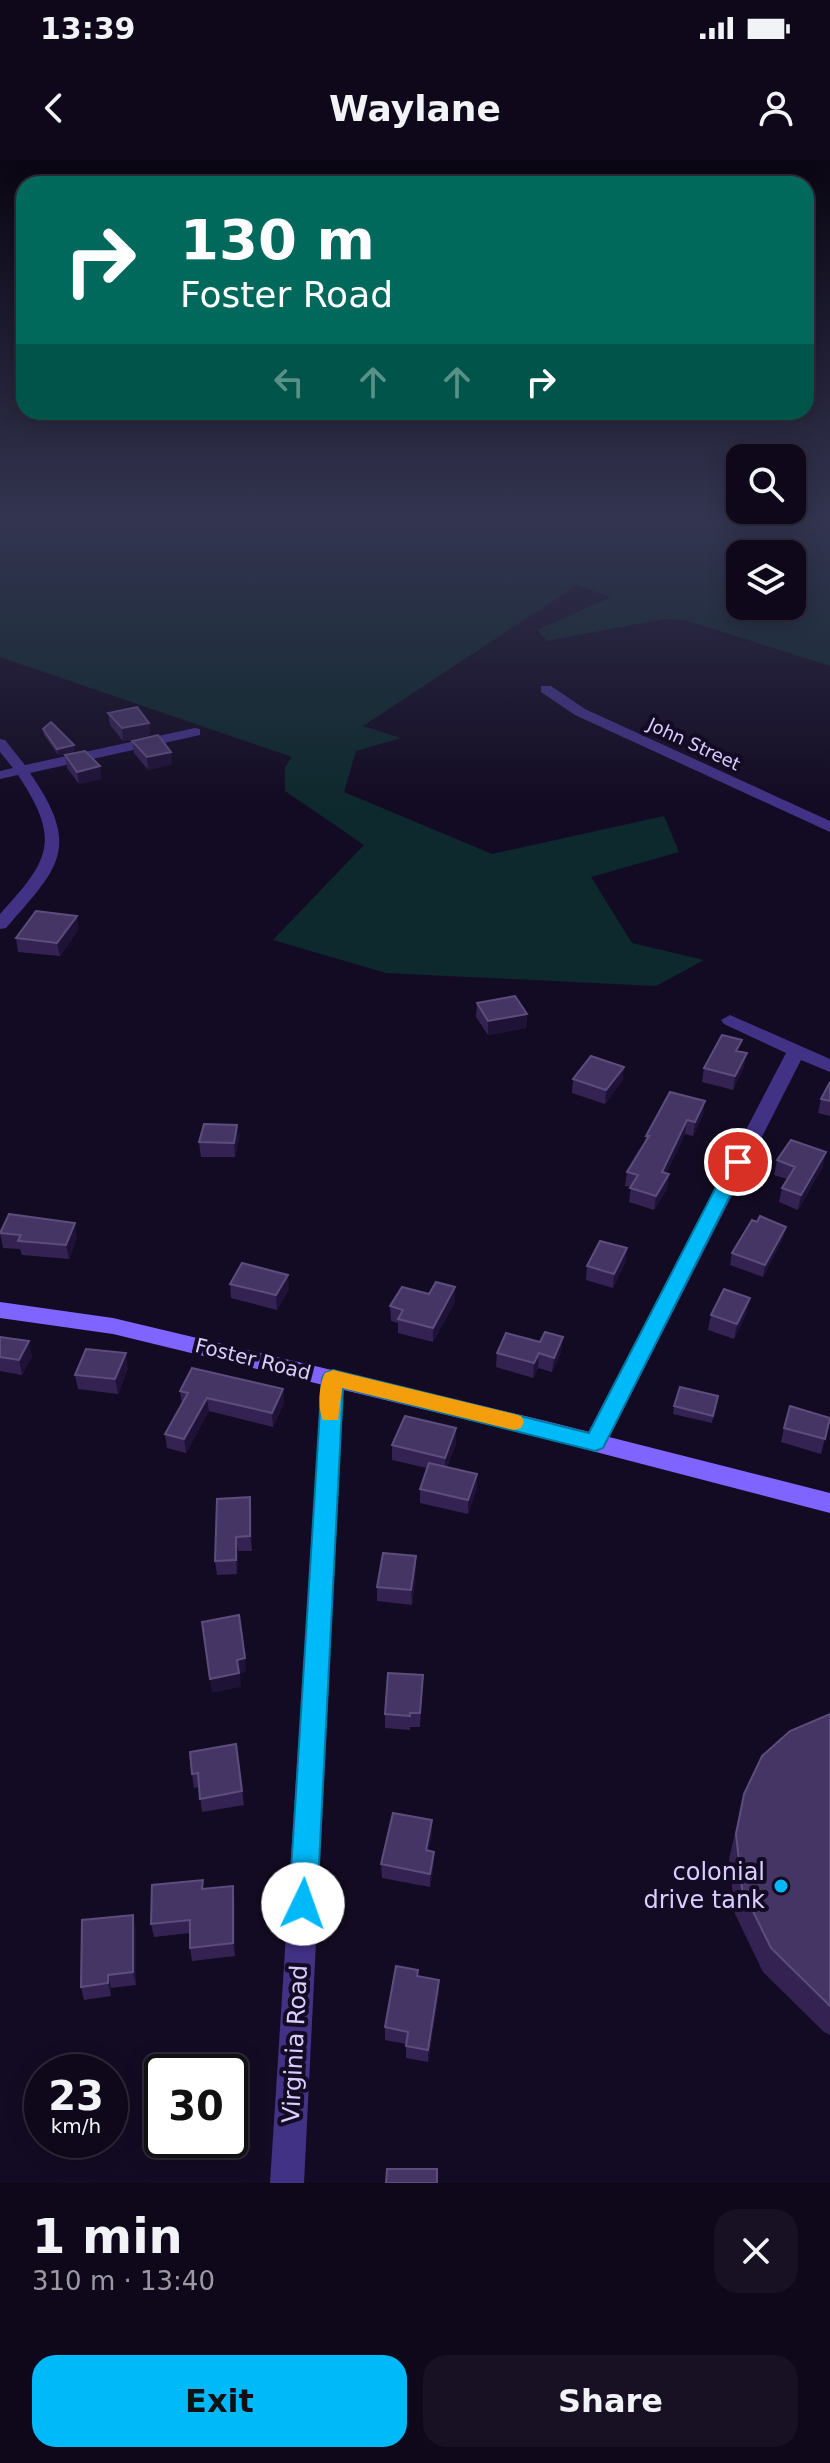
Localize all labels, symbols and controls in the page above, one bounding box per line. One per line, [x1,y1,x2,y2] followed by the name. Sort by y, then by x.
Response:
[40,11,136,46] text: 13:39
[32,86,76,130] icon: back
[754,86,798,130] icon: person
[329,88,501,129] text: Waylane
[180,207,375,272] text: 130 m
[48,208,152,312] icon: right
[180,274,393,315] text: Foster Road
[267,360,311,404] icon: left
[351,360,395,404] icon: ahead
[435,360,479,404] icon: ahead
[519,360,563,404] icon: right
[726,444,806,620] map controls
[726,444,806,524] button: search
[726,540,806,620] button: layers
[644,713,744,775] street label: John Street
[704,1128,772,1196] pin
[716,1140,760,1184] icon: arrive
[193,1333,313,1385] street label: Foster Road
[643,1858,765,1914] place label: colonial drive tank
[261,1862,345,1946] position arrow
[772,1877,790,1895] marker: colonial drive tank
[277,1964,313,2124] street label: Virginia Road
[144,2054,248,2158] speed limit sign: 30
[48,2073,104,2119] text: 23
[51,2114,101,2138] text: km/h
[32,2208,183,2264] text: 1 min
[714,2209,798,2293] button: close
[32,2266,215,2296] text: 310 m · 13:40
[32,2355,407,2447] button: Exit
[423,2355,798,2447] button: Share

